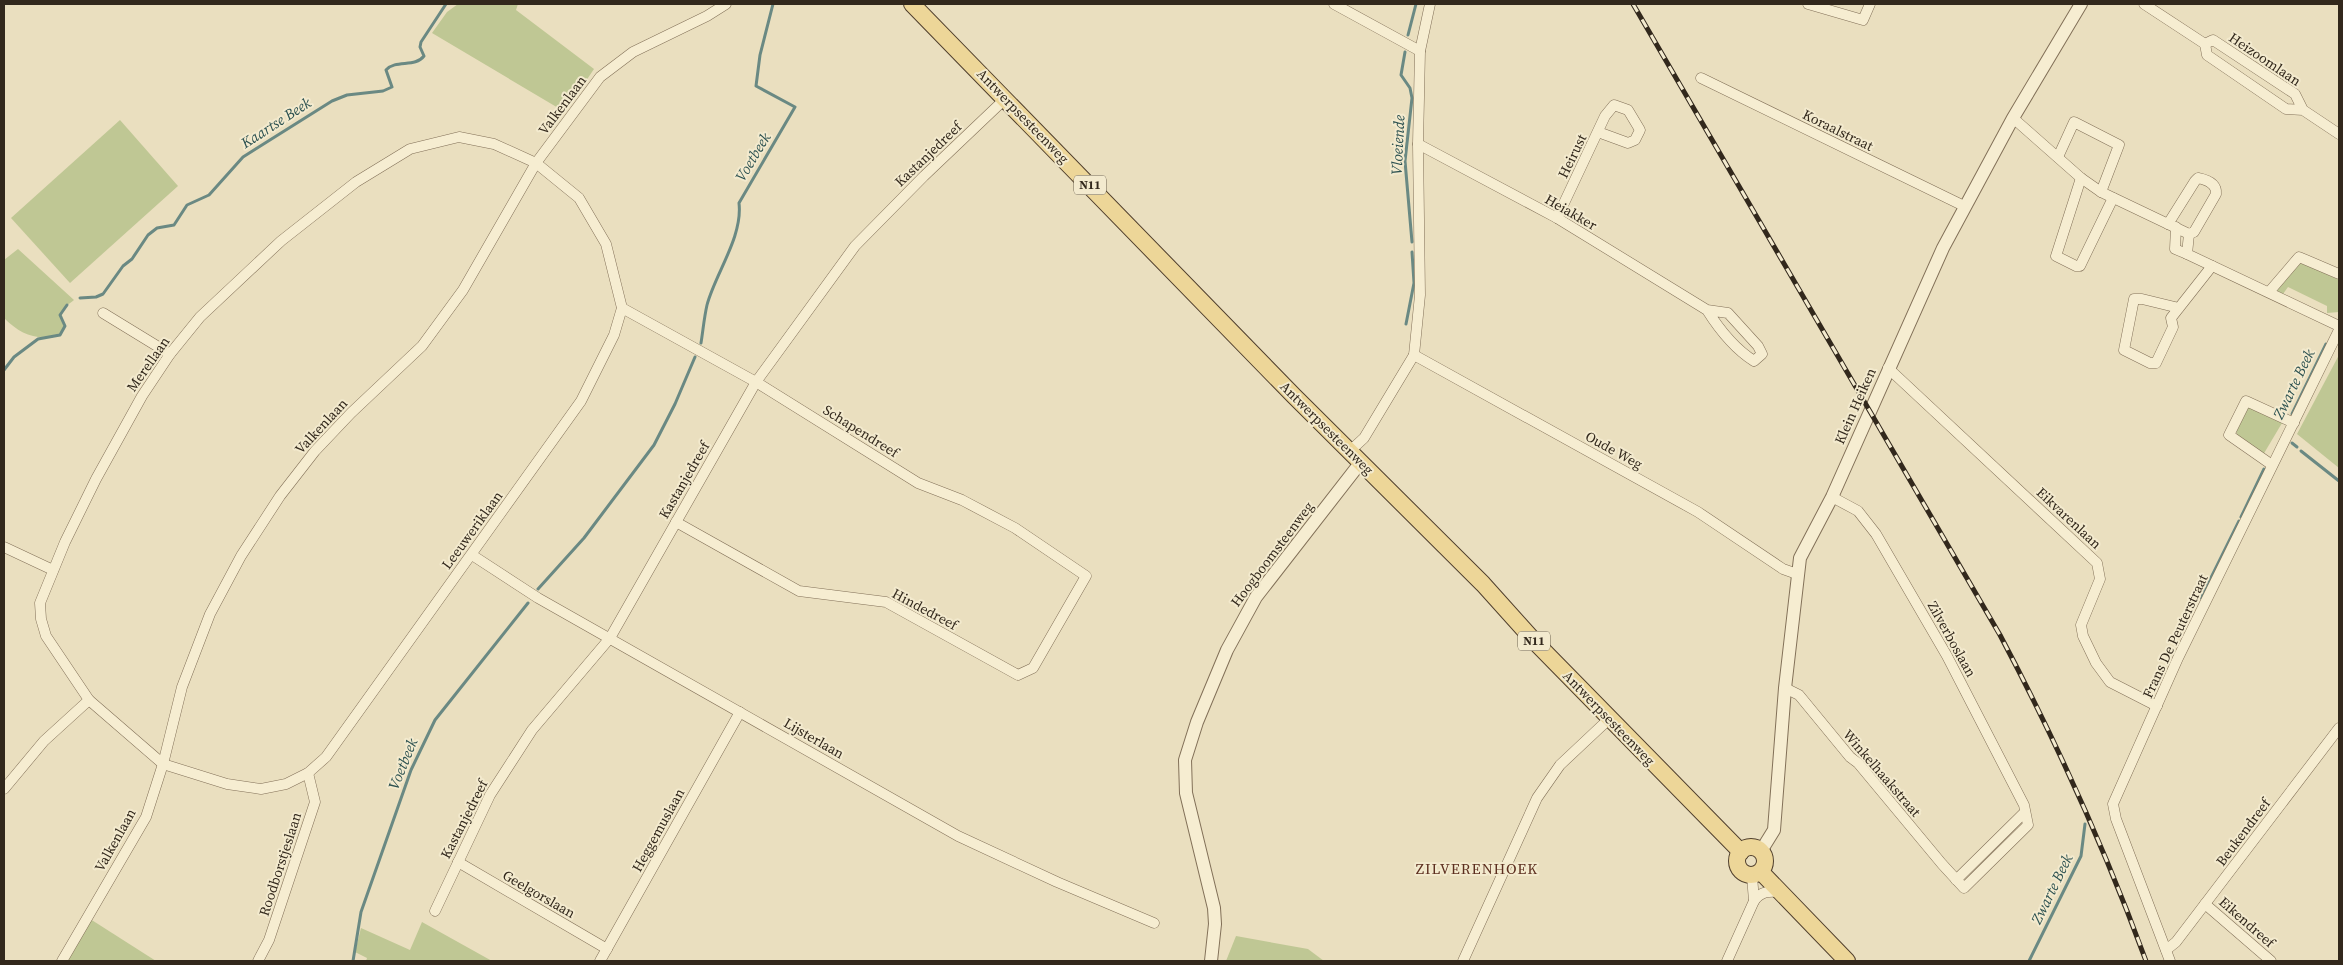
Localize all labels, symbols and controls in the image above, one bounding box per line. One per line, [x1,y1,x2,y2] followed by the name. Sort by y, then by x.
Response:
[2225,27,2305,91] street label: Heizoomlaan
[972,64,1074,168] street label: Antwerpsesteenweg
[533,71,591,139] street label: Valkenlaan
[236,92,316,154] water label: Kaartse Beek
[1799,104,1877,156] street label: Koraalstraat
[1385,114,1410,176] water label: Vloeiende
[890,116,967,191] street label: Kastanjedreef
[730,128,776,185] water label: Voetbeek
[1553,130,1591,181] street label: Heirust
[1074,176,1106,194] road number: N11
[1541,189,1601,235] street label: Heiakker
[122,332,175,396] street label: Merellaan
[2267,345,2320,423] water label: Zwarte Beek
[1829,364,1881,447] street label: Klein Heiken
[1276,377,1378,479] street label: Antwerpsesteenweg
[290,393,352,458] street label: Valkenlaan
[819,400,904,463] street label: Schapendreef
[1582,426,1646,474] street label: Oude Weg
[654,437,715,522] street label: Kastanjedreef
[2032,483,2106,554] street label: Eikvarenlaan
[437,486,508,573] street label: Leeuweriklaan
[1226,497,1318,611] street label: Hoogboomsteenweg
[2137,570,2213,701] street label: Frans De Peuterstraat
[889,583,962,635] street label: Hindedreef
[1923,597,1981,681] street label: Zilverboslaan
[1518,631,1550,650] road number: N11
[1558,666,1660,770] street label: Antwerpsesteenweg
[780,713,848,764] street label: Lijsterlaan
[1838,725,1926,821] street label: Winkelhaakstraat
[383,734,423,793] water label: Voetbeek
[435,775,493,862] street label: Kastanjedreef
[627,784,689,875] street label: Heggemuslaan
[2211,793,2276,870] street label: Beukendreef
[89,804,141,875] street label: Valkenlaan
[254,809,306,918] street label: Roodborstjeslaan
[2025,850,2078,928] water label: Zwarte Beek
[1416,858,1538,879] district label: ZILVERENHOEK
[499,865,579,923] street label: Geelgorslaan
[2215,892,2280,953] street label: Eikendreef

